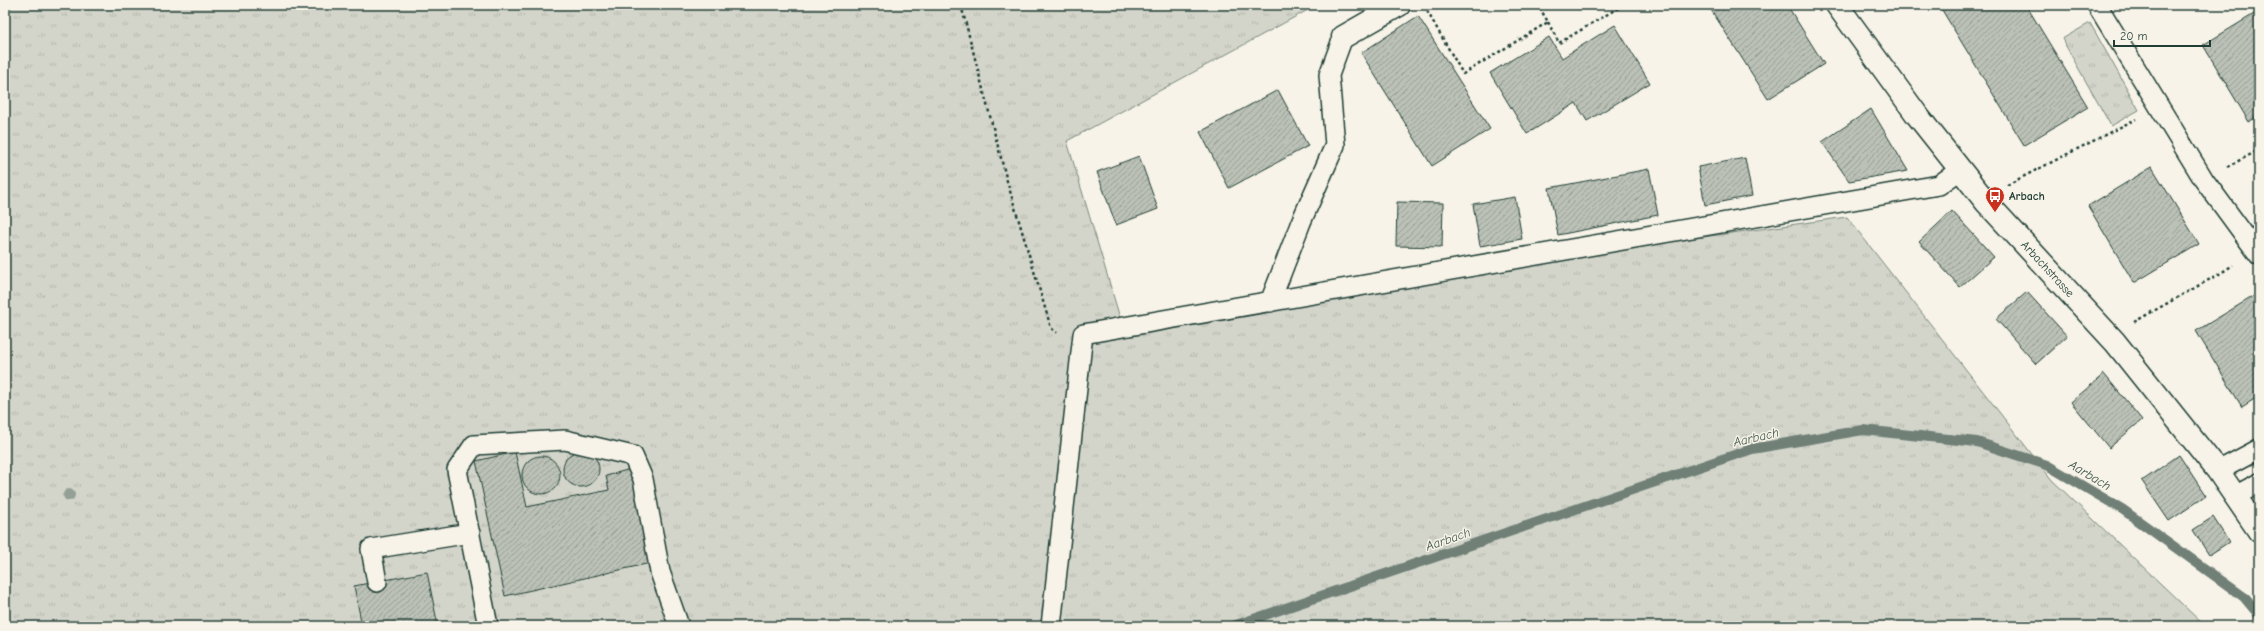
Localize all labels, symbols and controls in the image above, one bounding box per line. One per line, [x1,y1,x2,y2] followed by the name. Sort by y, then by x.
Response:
[2114,22,2210,48] scale bar
[2120,29,2148,43] text: 20 m
[1984,185,2006,213] bus stop icon: Arbach
[2009,189,2045,203] place label: Arbach
[2018,238,2077,300] street label: Arbachstrasse
[1731,424,1780,450] water label: Aarbach
[2065,456,2114,493] water label: Aarbach
[1423,524,1472,554] water label: Aarbach

